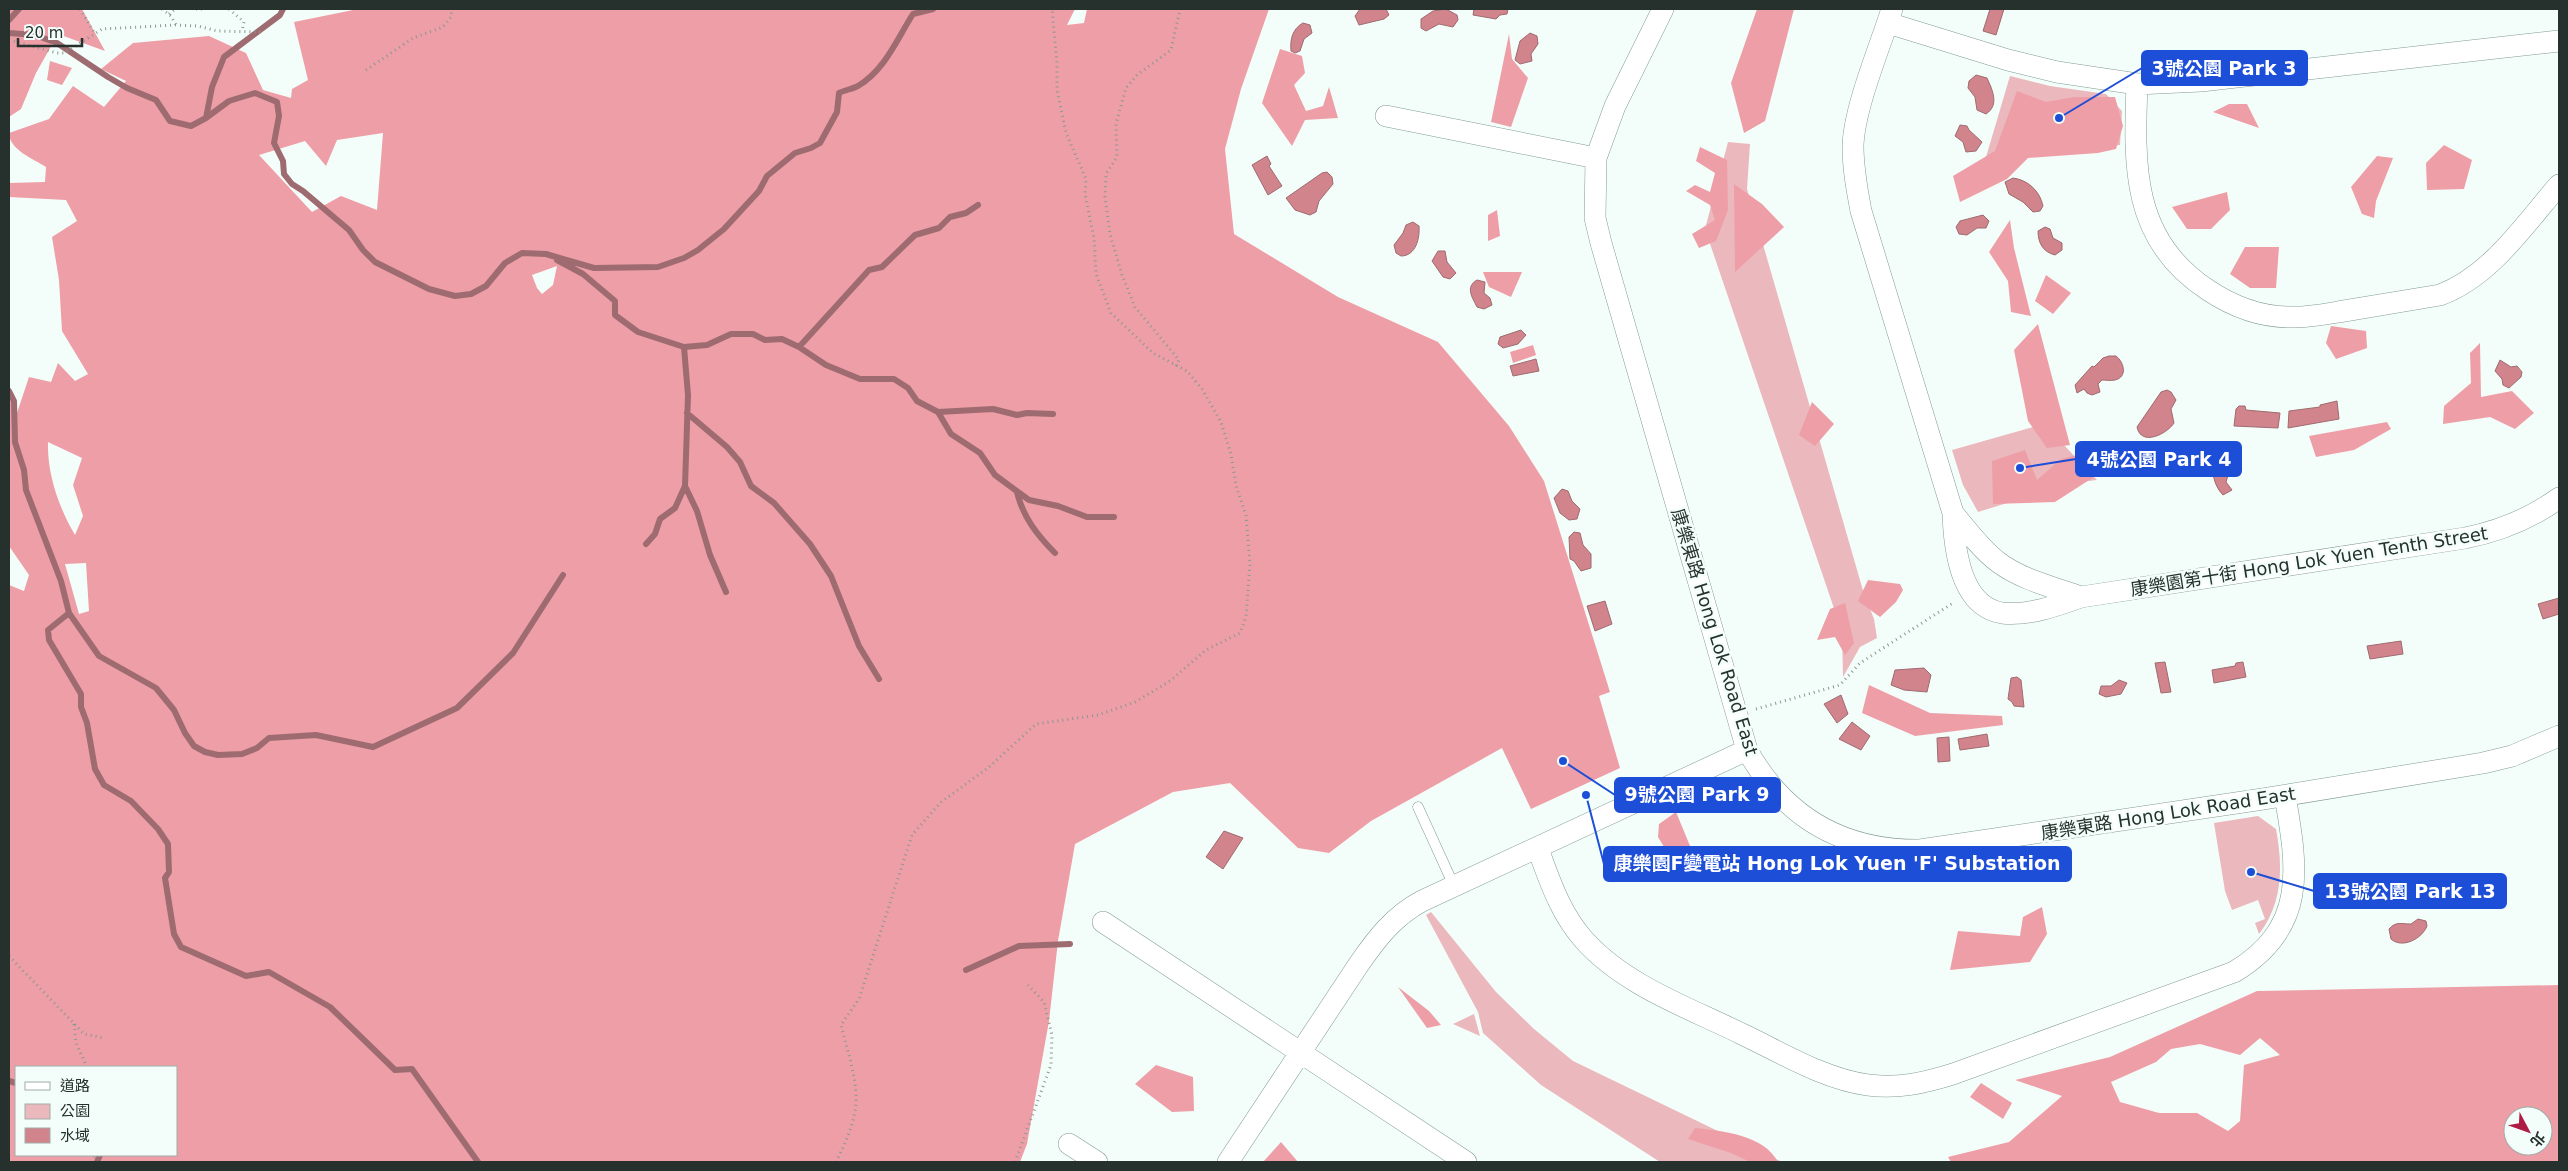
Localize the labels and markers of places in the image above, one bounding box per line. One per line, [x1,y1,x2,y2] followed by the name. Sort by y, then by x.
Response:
[2142,51,2307,85] callout: 3號公園 Park 3
[2076,442,2241,476] callout: 4號公園 Park 4
[1615,778,1780,812] callout: 9號公園 Park 9
[1604,847,2071,881] callout: 康樂園F變電站 Hong Lok Yuen 'F' Substation
[2314,874,2506,908] callout: 13號公園 Park 13

